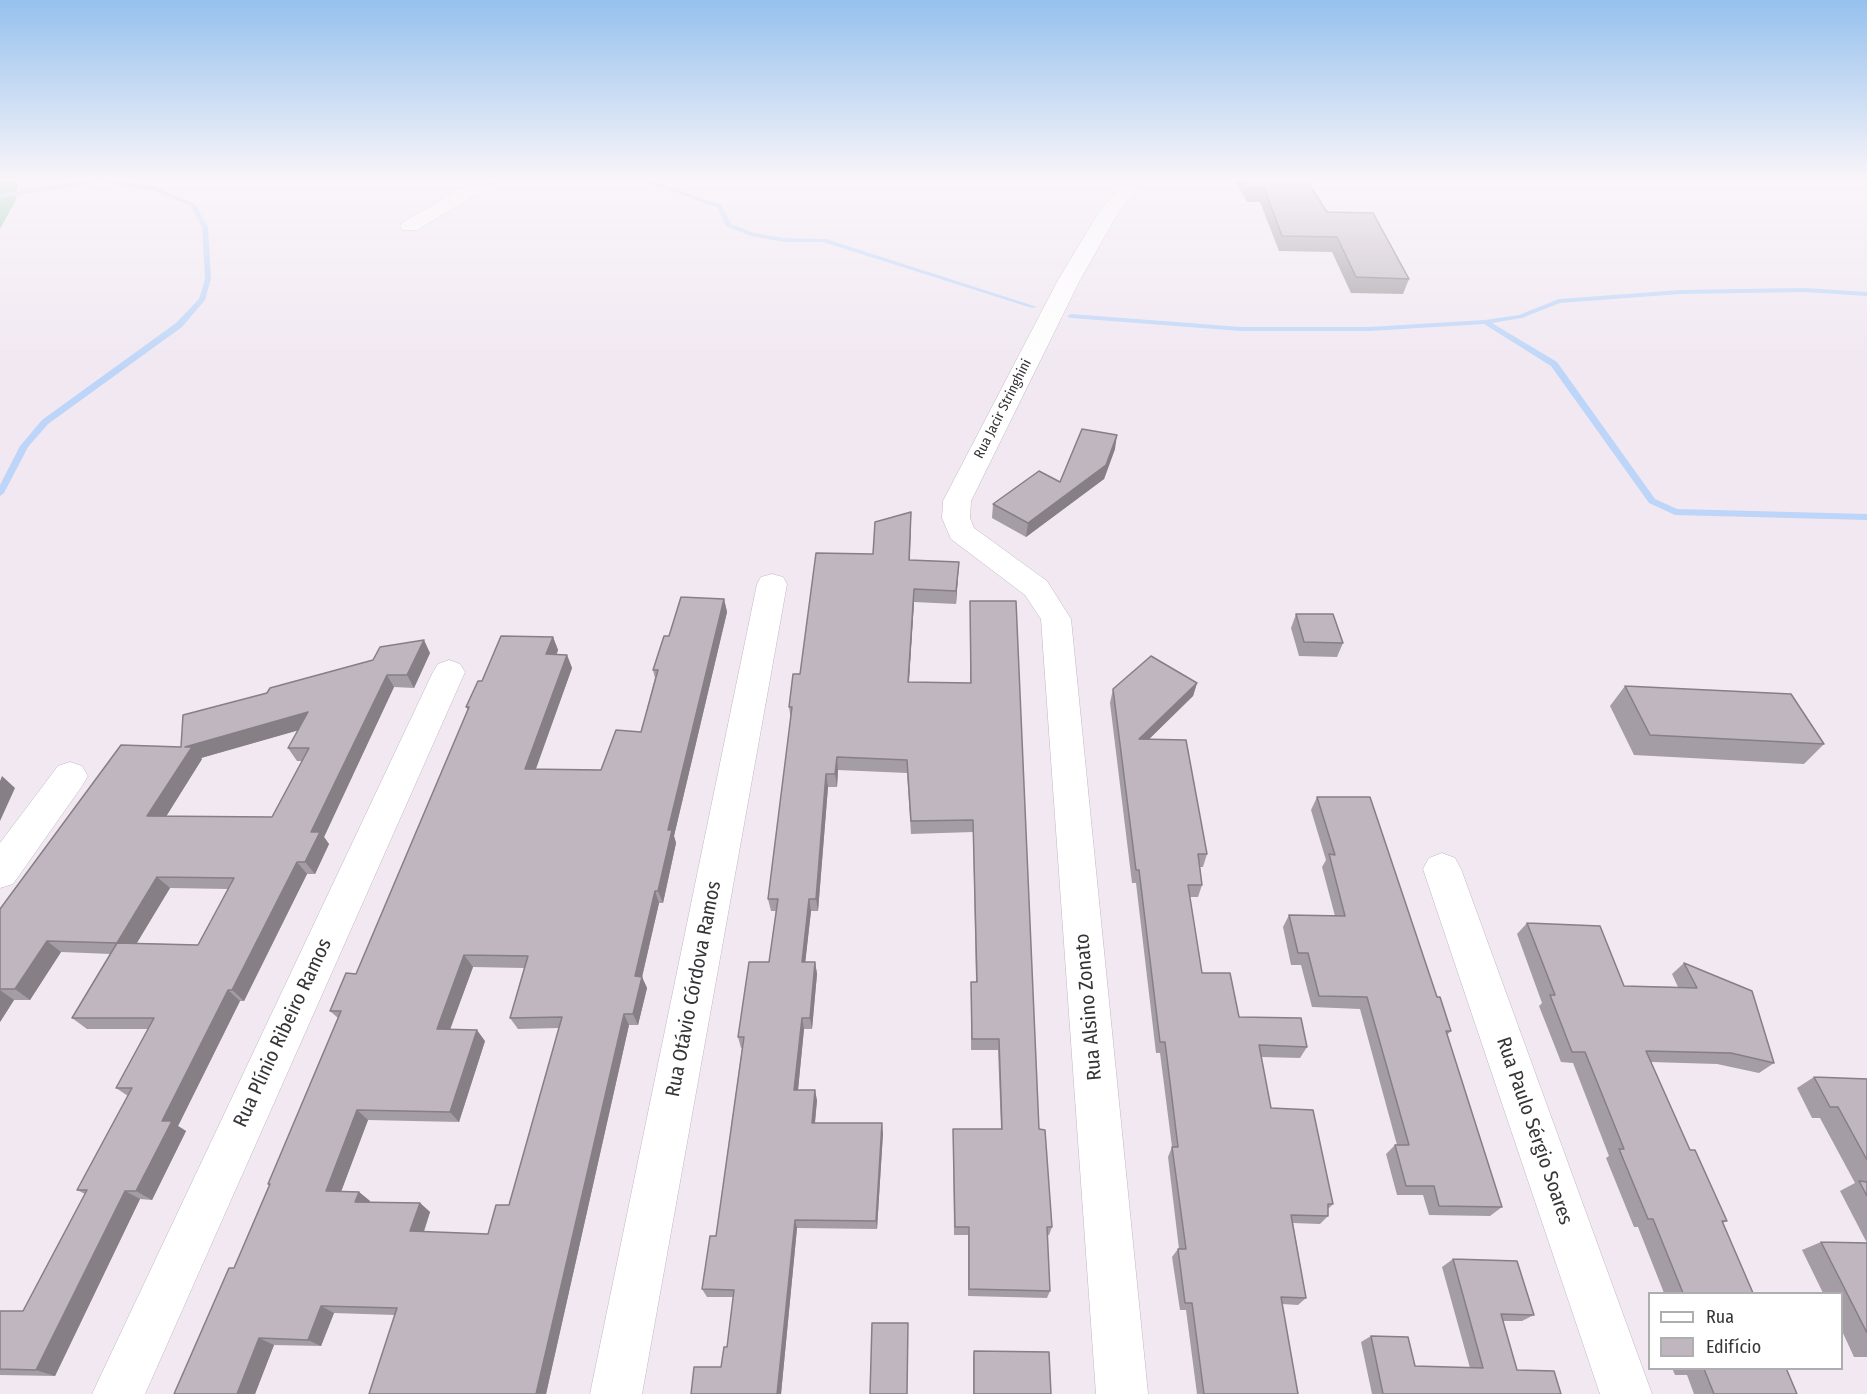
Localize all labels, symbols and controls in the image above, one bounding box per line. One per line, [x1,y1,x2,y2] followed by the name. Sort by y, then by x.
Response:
[971,357,1035,461] street label: Rua Jacir Stringhini
[661,879,727,1099] street label: Rua Otávio Córdova Ramos
[1071,932,1107,1082] street label: Rua Alsino Zonato
[229,935,337,1131] street label: Rua Plínio Ribeiro Ramos
[1491,1034,1577,1228] street label: Rua Paulo Sérgio Soares
[1648,1292,1843,1370] legend
[1706,1306,1734,1328] text: Rua
[1706,1336,1761,1358] text: Edifício

